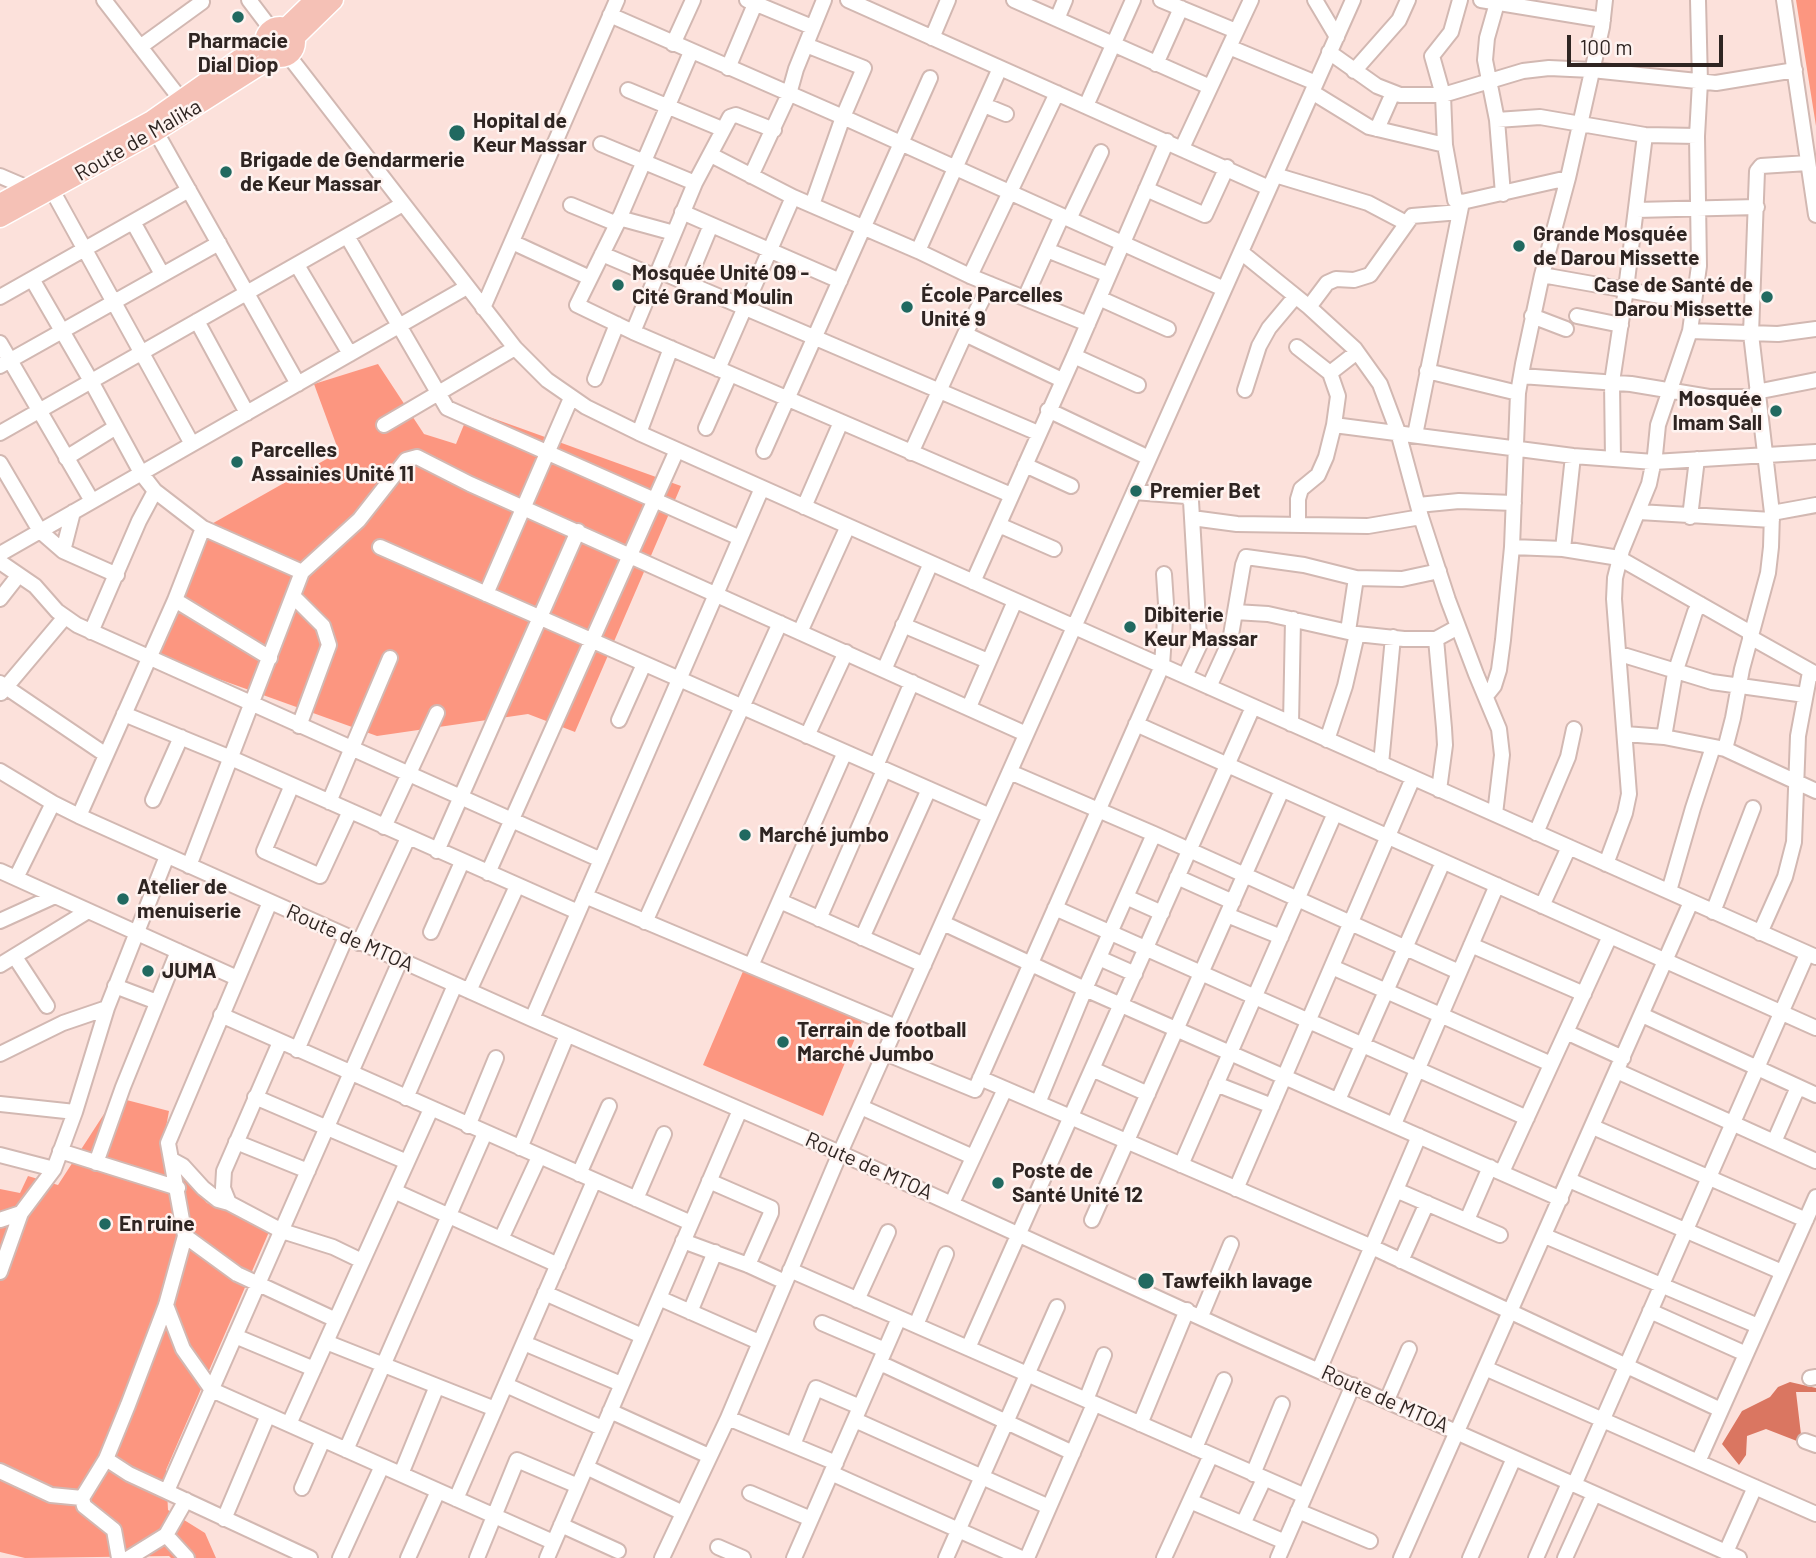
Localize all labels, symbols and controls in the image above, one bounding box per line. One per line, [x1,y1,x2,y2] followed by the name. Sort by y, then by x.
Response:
[230,9,246,25] marker: Pharmacie Dial Diop
[1571,21,1727,65] scale bar
[188,28,288,78] place label: Pharmacie Dial Diop
[1580,34,1633,59] text: 100 m
[70,94,206,186] street label: Route de Malika
[473,108,587,158] place label: Hopital de Keur Massar
[447,123,467,143] marker: Hopital de Keur Massar
[240,147,465,197] place label: Brigade de Gendarmerie de Keur Massar
[218,164,234,180] marker: Brigade de Gendarmerie de Keur Massar
[1533,221,1699,271] place label: Grande Mosquée de Darou Missette
[1511,238,1527,254] marker: Grande Mosquée de Darou Missette
[632,260,809,310] place label: Mosquée Unité 09 - Cité Grand Moulin
[1594,272,1753,322] place label: Case de Santé de Darou Missette
[610,277,626,293] marker: Mosquée Unité 09 - Cité Grand Moulin
[921,282,1063,332] place label: École Parcelles Unité 9
[1759,289,1775,305] marker: Case de Santé de Darou Missette
[899,299,915,315] marker: École Parcelles Unité 9
[1672,386,1762,436] place label: Mosquée Imam Sall
[1768,403,1784,419] marker: Mosquée Imam Sall
[251,437,414,487] place label: Parcelles Assainies Unité 11
[229,454,245,470] marker: Parcelles Assainies Unité 11
[1150,478,1261,504] place label: Premier Bet
[1128,483,1144,499] marker: Premier Bet
[1144,602,1258,652] place label: Dibiterie Keur Massar
[1122,619,1138,635] marker: Dibiterie Keur Massar
[759,822,889,848] place label: Marché jumbo
[737,827,753,843] marker: Marché jumbo
[137,874,241,924] place label: Atelier de menuiserie
[115,891,131,907] marker: Atelier de menuiserie
[282,899,418,977] street label: Route de MTOA
[162,958,217,984] place label: JUMA
[140,963,156,979] marker: JUMA
[797,1017,966,1067] place label: Terrain de football Marché Jumbo
[775,1034,791,1050] marker: Terrain de football Marché Jumbo
[801,1127,937,1205] street label: Route de MTOA
[1012,1158,1143,1208] place label: Poste de Santé Unité 12
[990,1175,1006,1191] marker: Poste de Santé Unité 12
[119,1211,195,1237] place label: En ruine
[97,1216,113,1232] marker: En ruine
[1162,1268,1312,1294] place label: Tawfeikh lavage
[1136,1271,1156,1291] marker: Tawfeikh lavage
[1317,1360,1453,1438] street label: Route de MTOA

